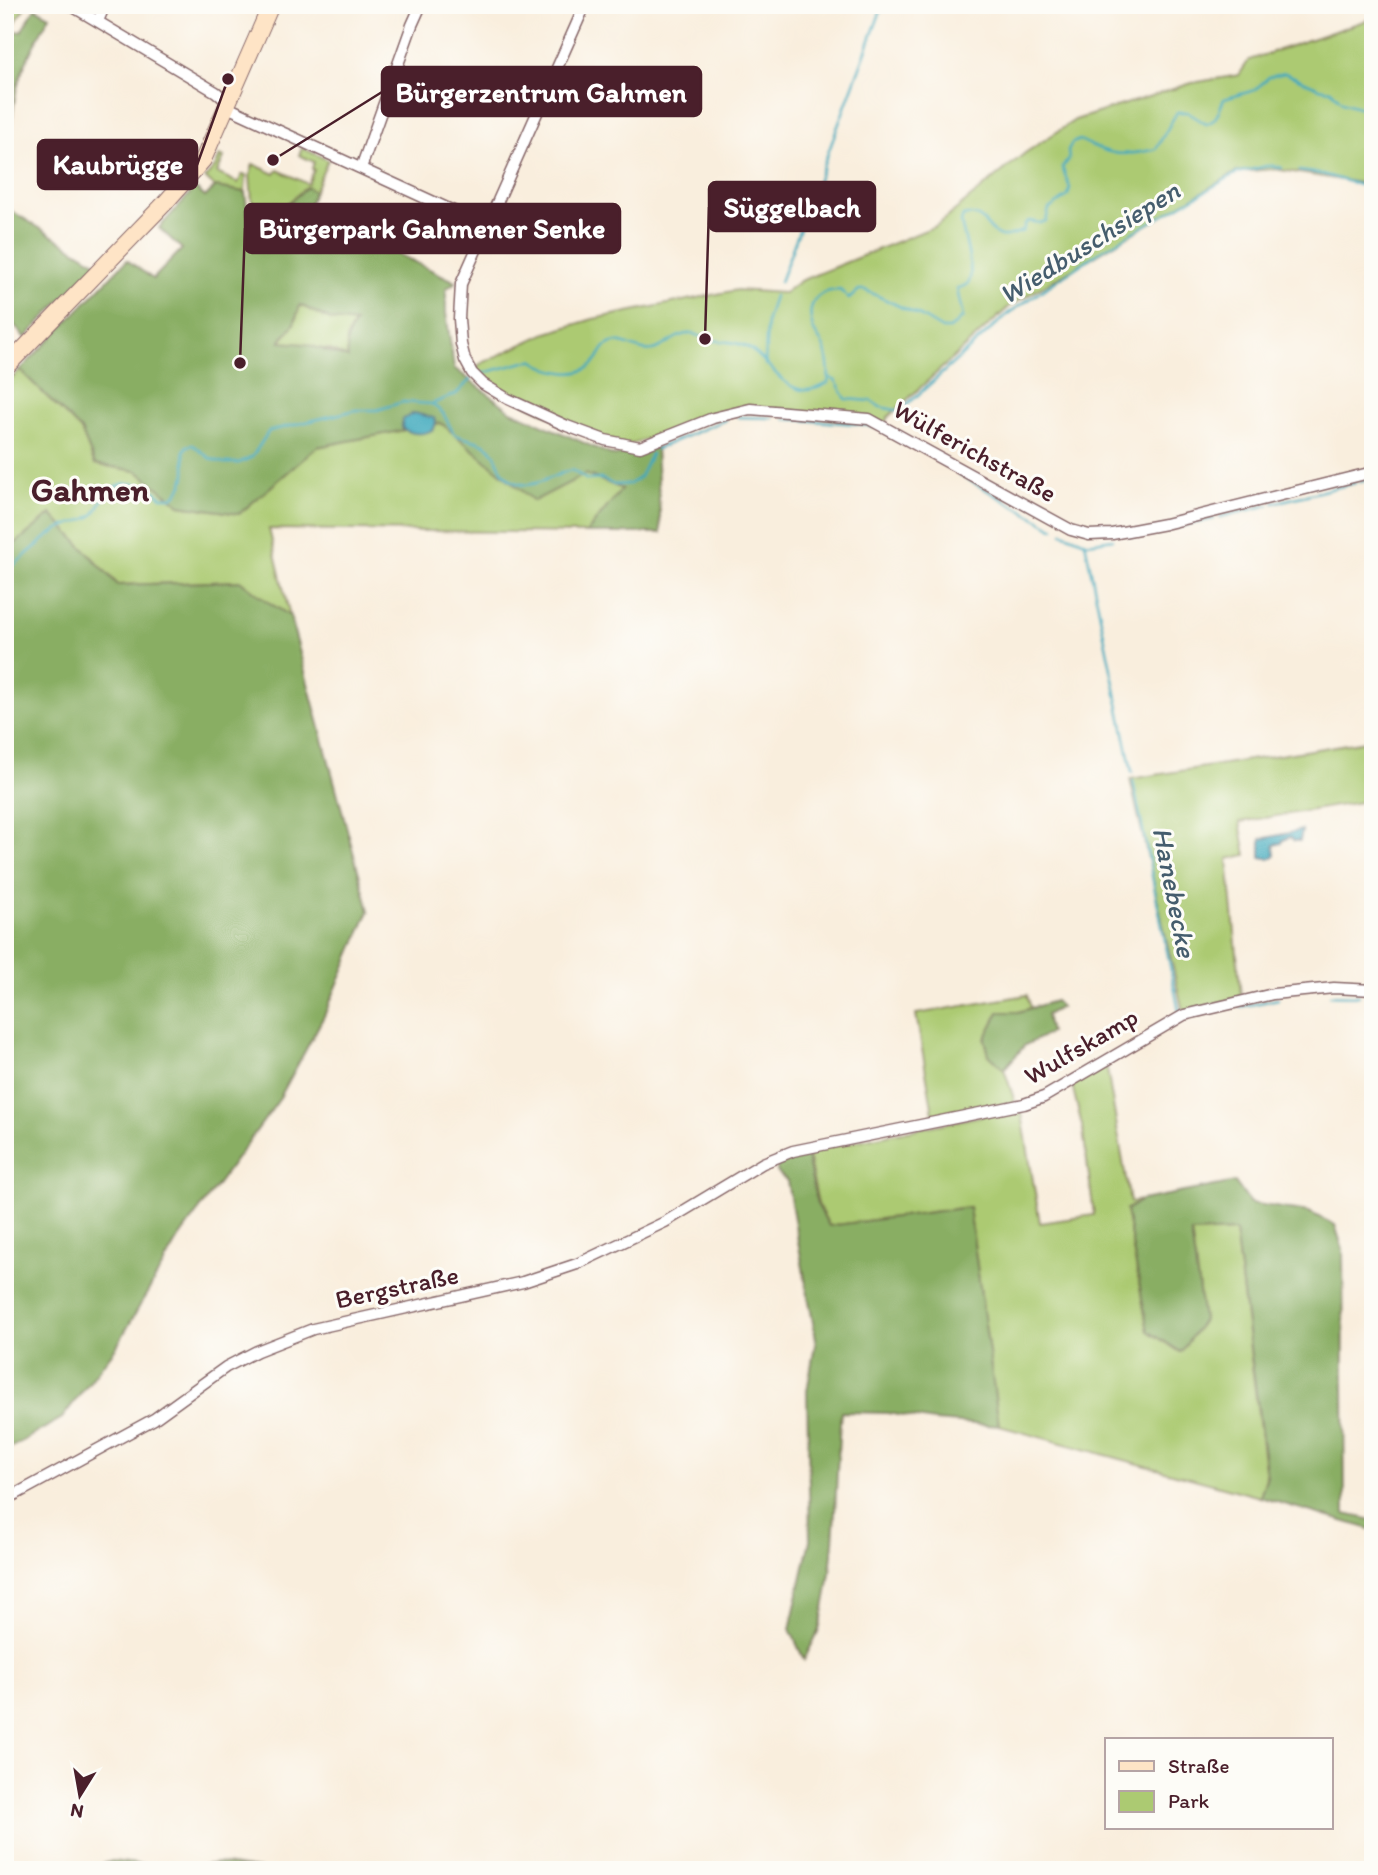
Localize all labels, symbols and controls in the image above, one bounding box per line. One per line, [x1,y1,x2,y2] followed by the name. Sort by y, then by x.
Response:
[382,67,701,116] callout: Bürgerzentrum Gahmen
[395,75,687,109] text: Bürgerzentrum Gahmen
[38,140,197,189] callout: Kaubrügge
[53,147,183,181] text: Kaubrügge
[992,173,1186,311] water label: Wiedbuschsiepen
[709,182,875,231] callout: Süggelbach
[723,190,862,224] text: Süggelbach
[245,204,620,253] callout: Bürgerpark Gahmener Senke
[259,211,605,245] text: Bürgerpark Gahmener Senke
[888,393,1062,509] street label: Wülferichstraße
[31,470,150,509] district label: Gahmen
[1146,824,1205,962] water label: Hanebecke
[1018,1001,1144,1091] street label: Wulfskamp
[332,1258,462,1316] street label: Bergstraße
[1105,1738,1332,1829] legend
[1168,1753,1229,1778] text: Straße
[46,1759,116,1829] north arrow
[1168,1788,1210,1813] text: Park
[68,1799,85,1824] text: N

